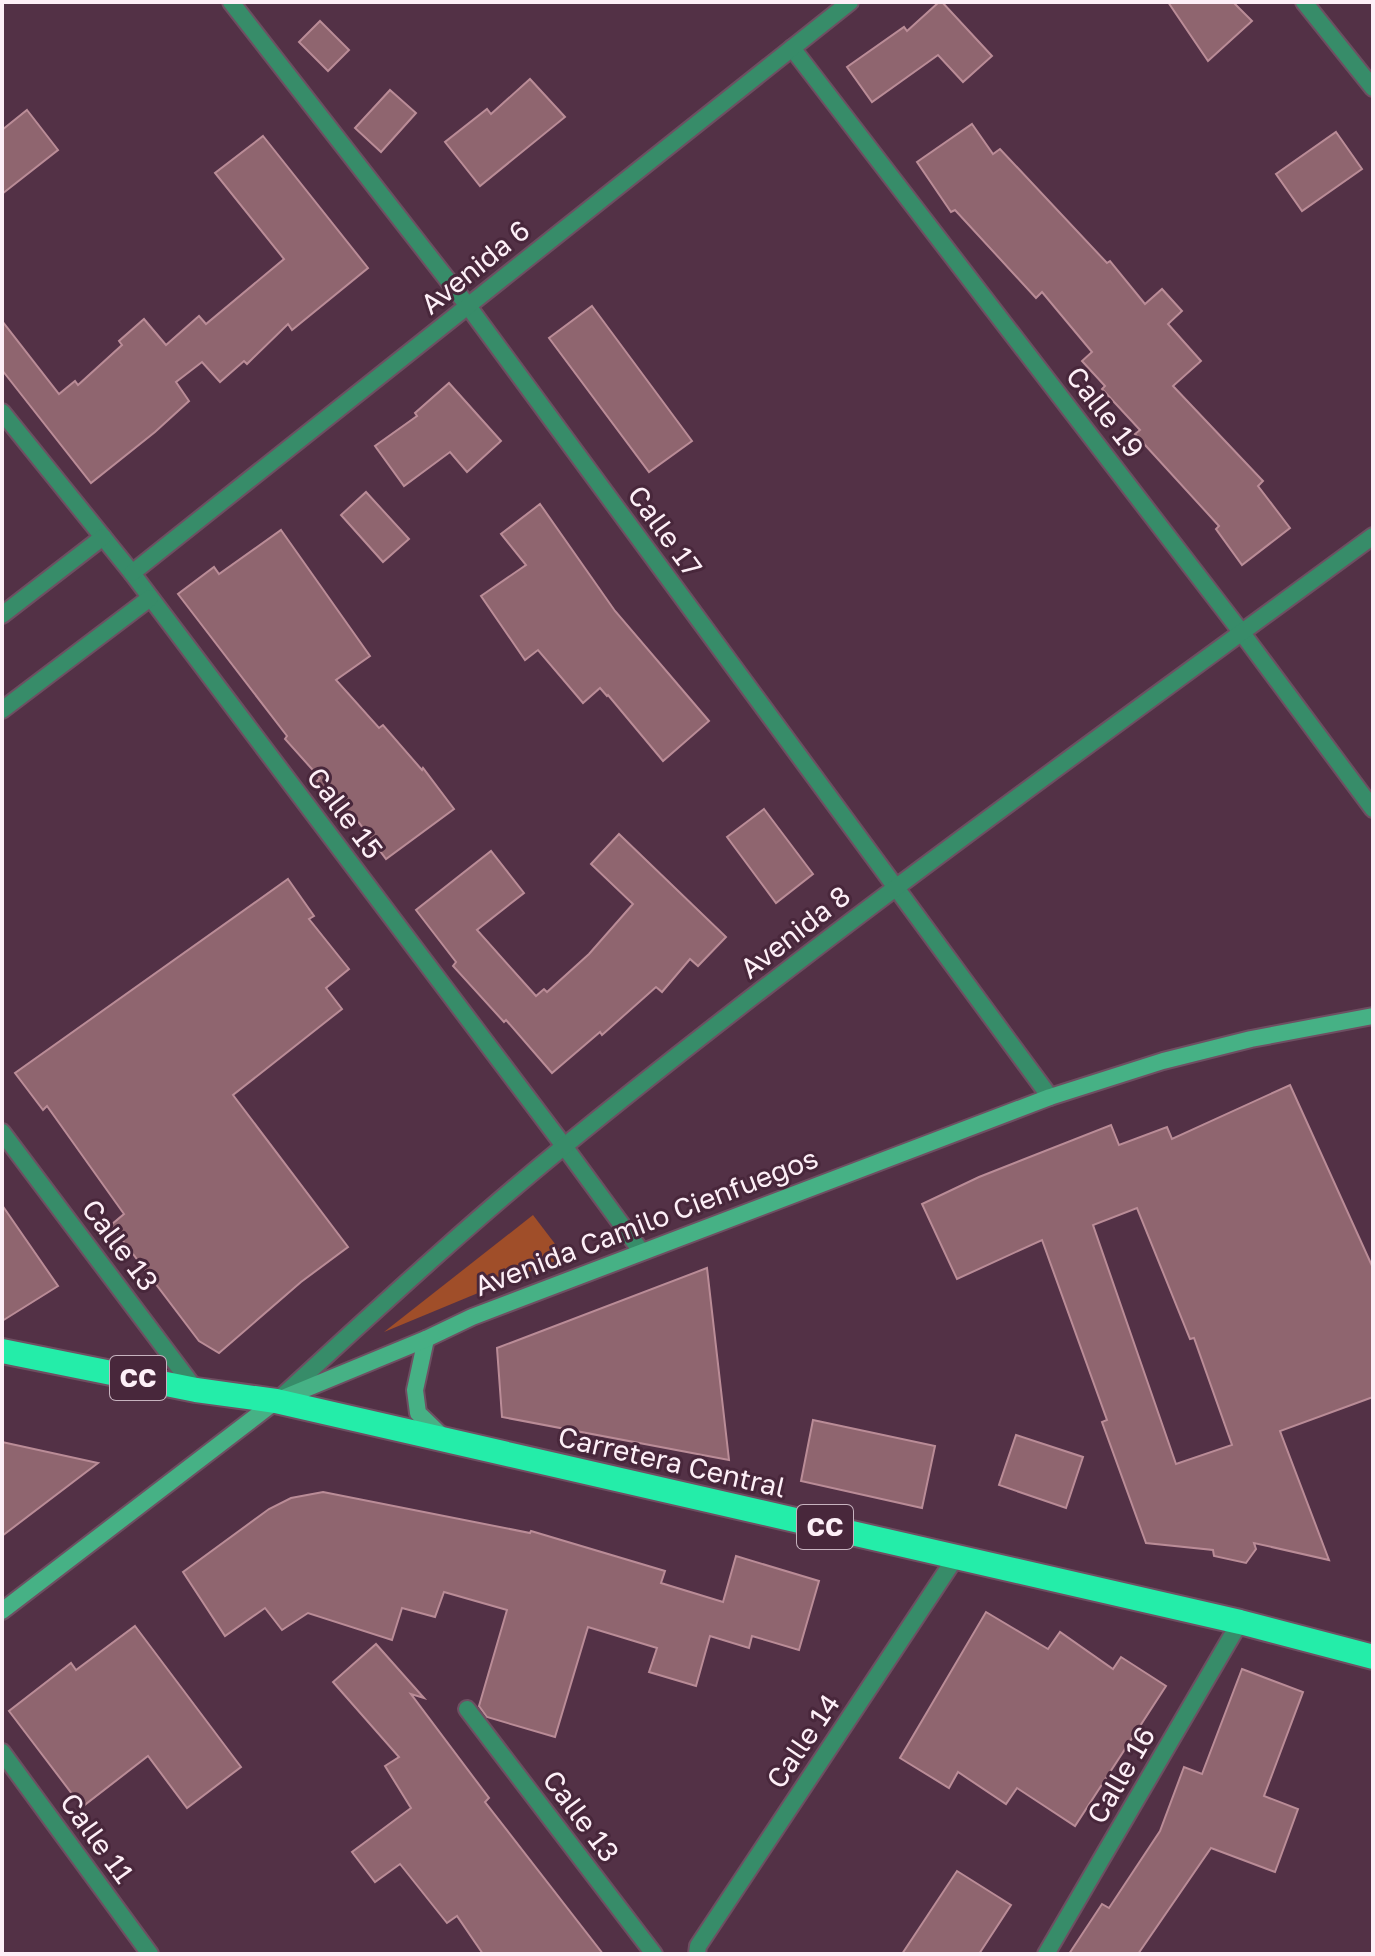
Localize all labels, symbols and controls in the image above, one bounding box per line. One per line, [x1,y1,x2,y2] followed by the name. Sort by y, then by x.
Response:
[414,213,536,320] street label: Avenida 6
[1060,360,1151,464] street label: Calle 19
[621,479,709,583] street label: Calle 17
[300,761,390,865] street label: Calle 15
[733,878,856,985] street label: Avenida 8
[469,1141,822,1302] street label: Avenida Camilo Cienfuegos
[75,1193,165,1297] street label: Calle 13
[110,1356,166,1400] road number: CC
[555,1419,789,1504] street label: Carretera Central
[797,1505,853,1549] road number: CC
[759,1687,846,1794] street label: Calle 14
[1080,1720,1161,1829] street label: Calle 16
[536,1764,626,1868] street label: Calle 13
[54,1786,141,1889] street label: Calle 11

